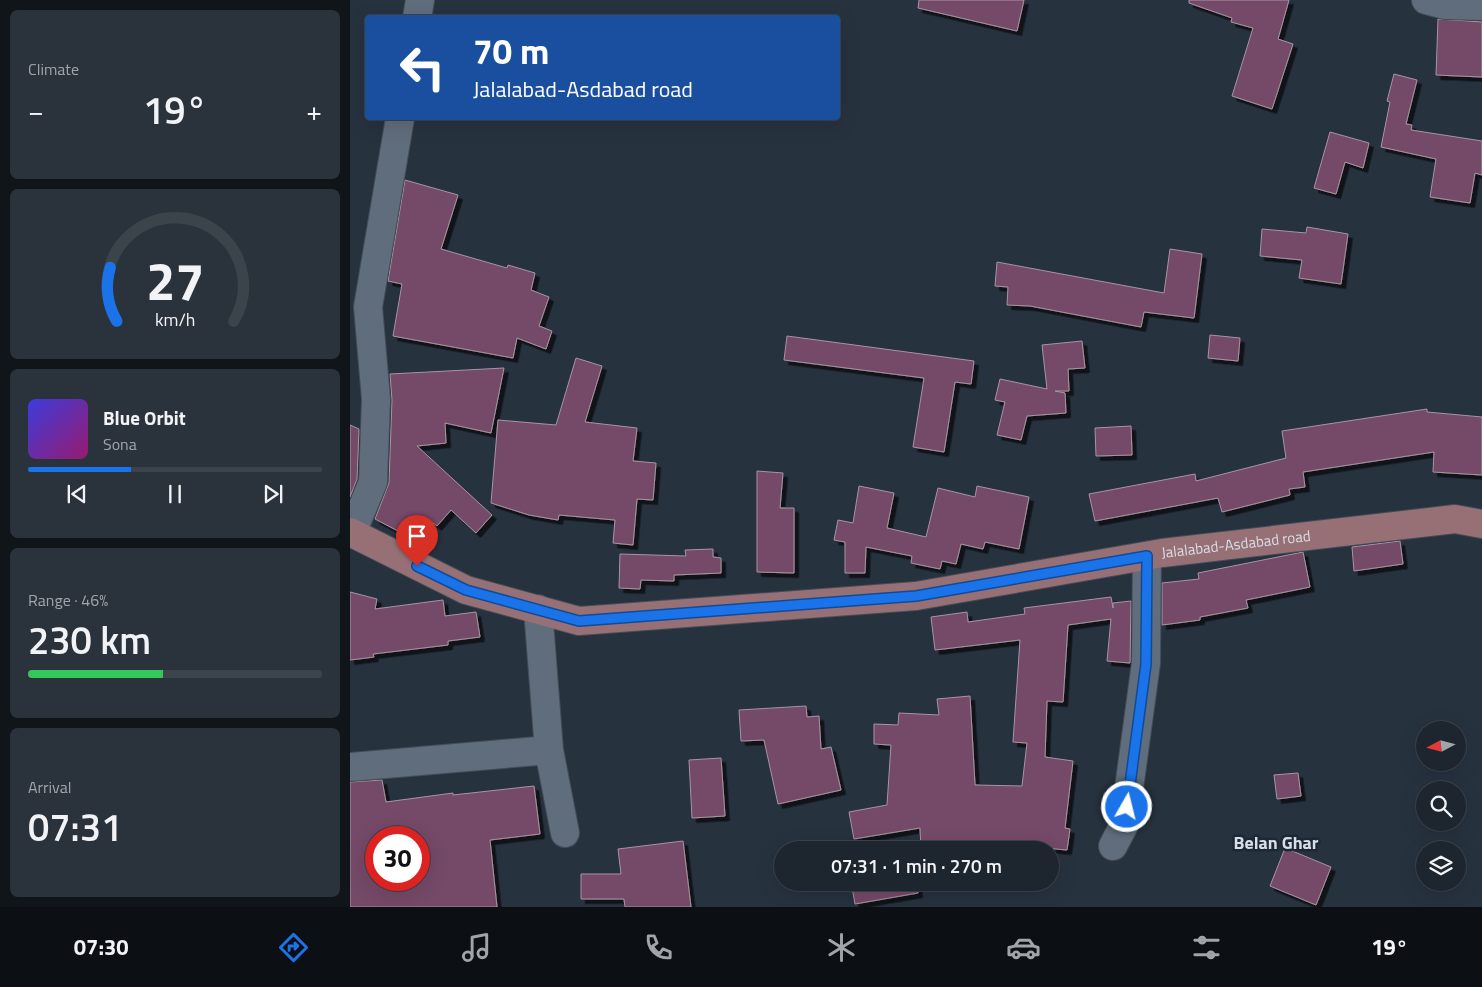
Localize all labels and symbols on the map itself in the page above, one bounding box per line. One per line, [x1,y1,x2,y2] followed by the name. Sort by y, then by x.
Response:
[396,515,438,566] pin
[1160,524,1312,564] street label: Jalalabad-Asdabad road
[1416,721,1466,771] north arrow
[1100,780,1152,832] position arrow
[365,826,430,891] speed limit sign: 30
[1234,829,1319,856] district label: Belan Ghar

